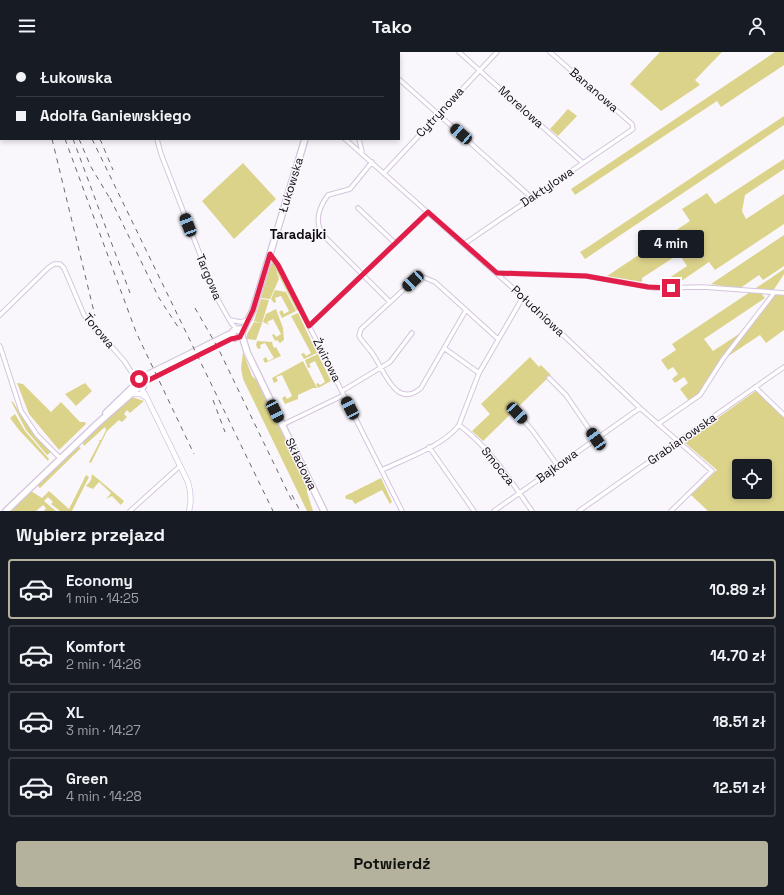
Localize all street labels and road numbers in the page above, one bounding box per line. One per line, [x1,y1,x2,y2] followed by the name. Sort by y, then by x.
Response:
[566,64,622,116] street label: Bananowa
[495,82,547,132] street label: Morelowa
[412,83,468,141] street label: Cytrynowa
[275,155,307,215] street label: Łukowska
[517,163,577,211] street label: Daktylowa
[192,251,226,303] street label: Targowa
[508,282,568,340] street label: Południowa
[80,310,118,352] street label: Torowa
[309,335,345,385] street label: Żwirowa
[644,409,720,469] street label: Grabianowska
[281,435,321,493] street label: Składowa
[478,443,518,489] street label: Smocza
[533,445,581,486] street label: Bajkowa

